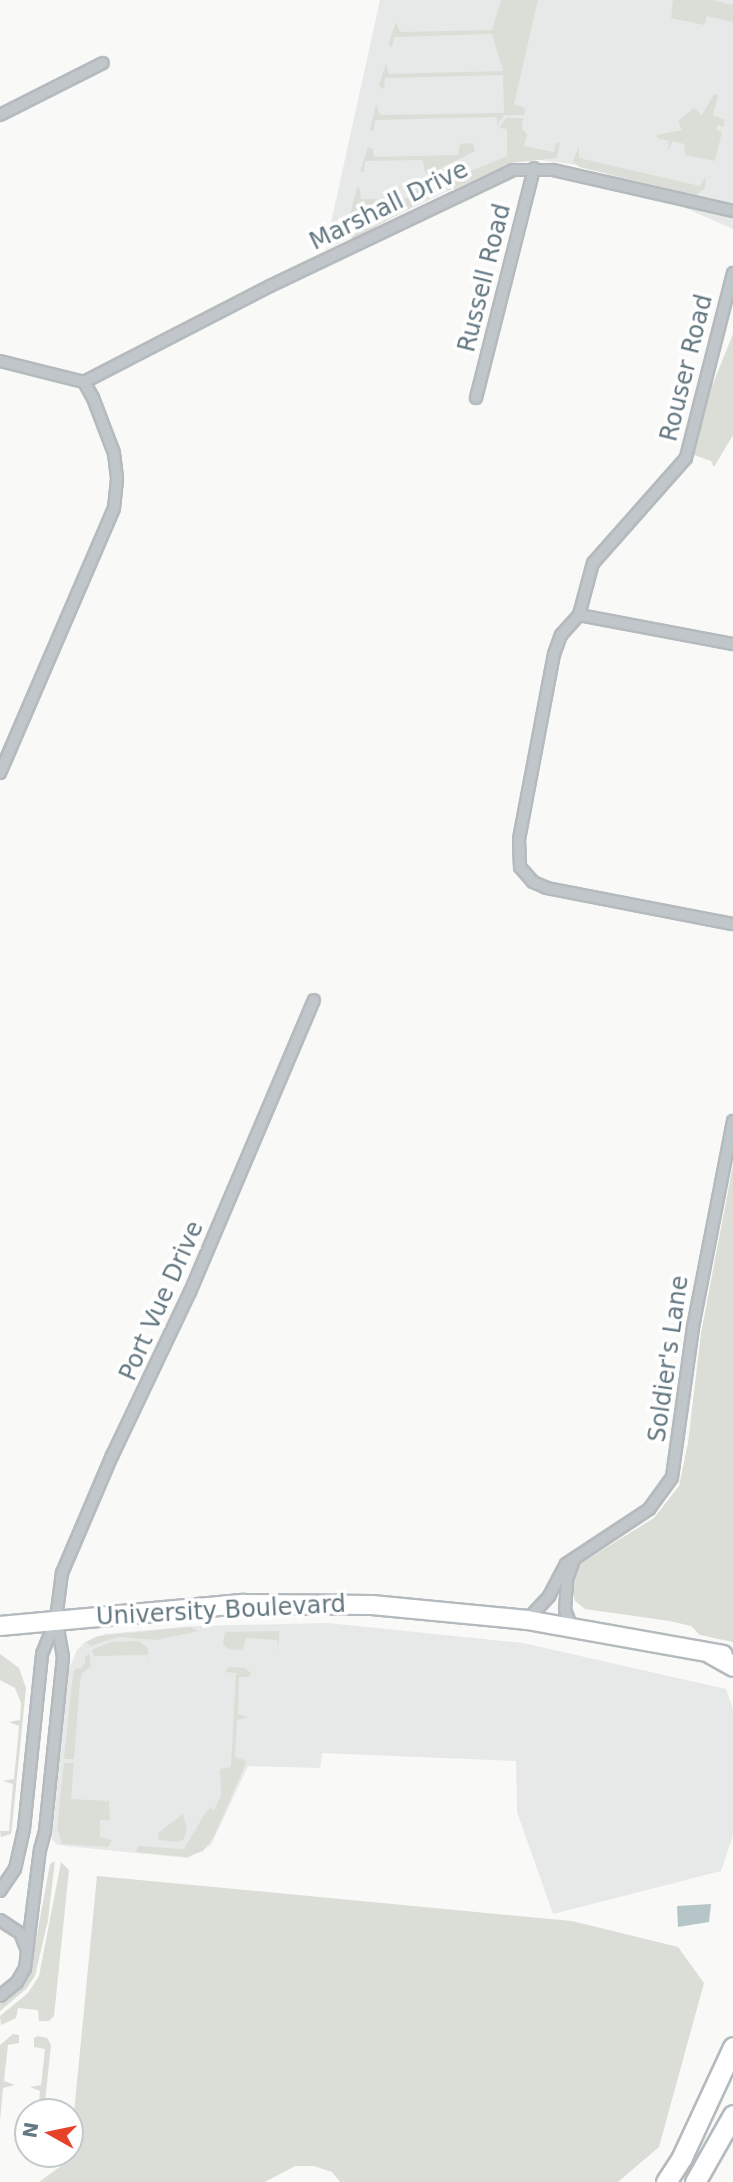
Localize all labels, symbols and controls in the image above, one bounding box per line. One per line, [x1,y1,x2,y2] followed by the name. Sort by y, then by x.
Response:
[305,155,473,257] street label: Marshall Drive
[453,201,517,355] street label: Russell Road
[655,292,719,444] street label: Rouser Road
[114,1217,210,1385] street label: Port Vue Drive
[643,1274,695,1444] street label: Soldier's Lane
[95,1590,347,1632] street label: University Boulevard
[14,2098,84,2168] north arrow
[18,2120,42,2140] text: N

